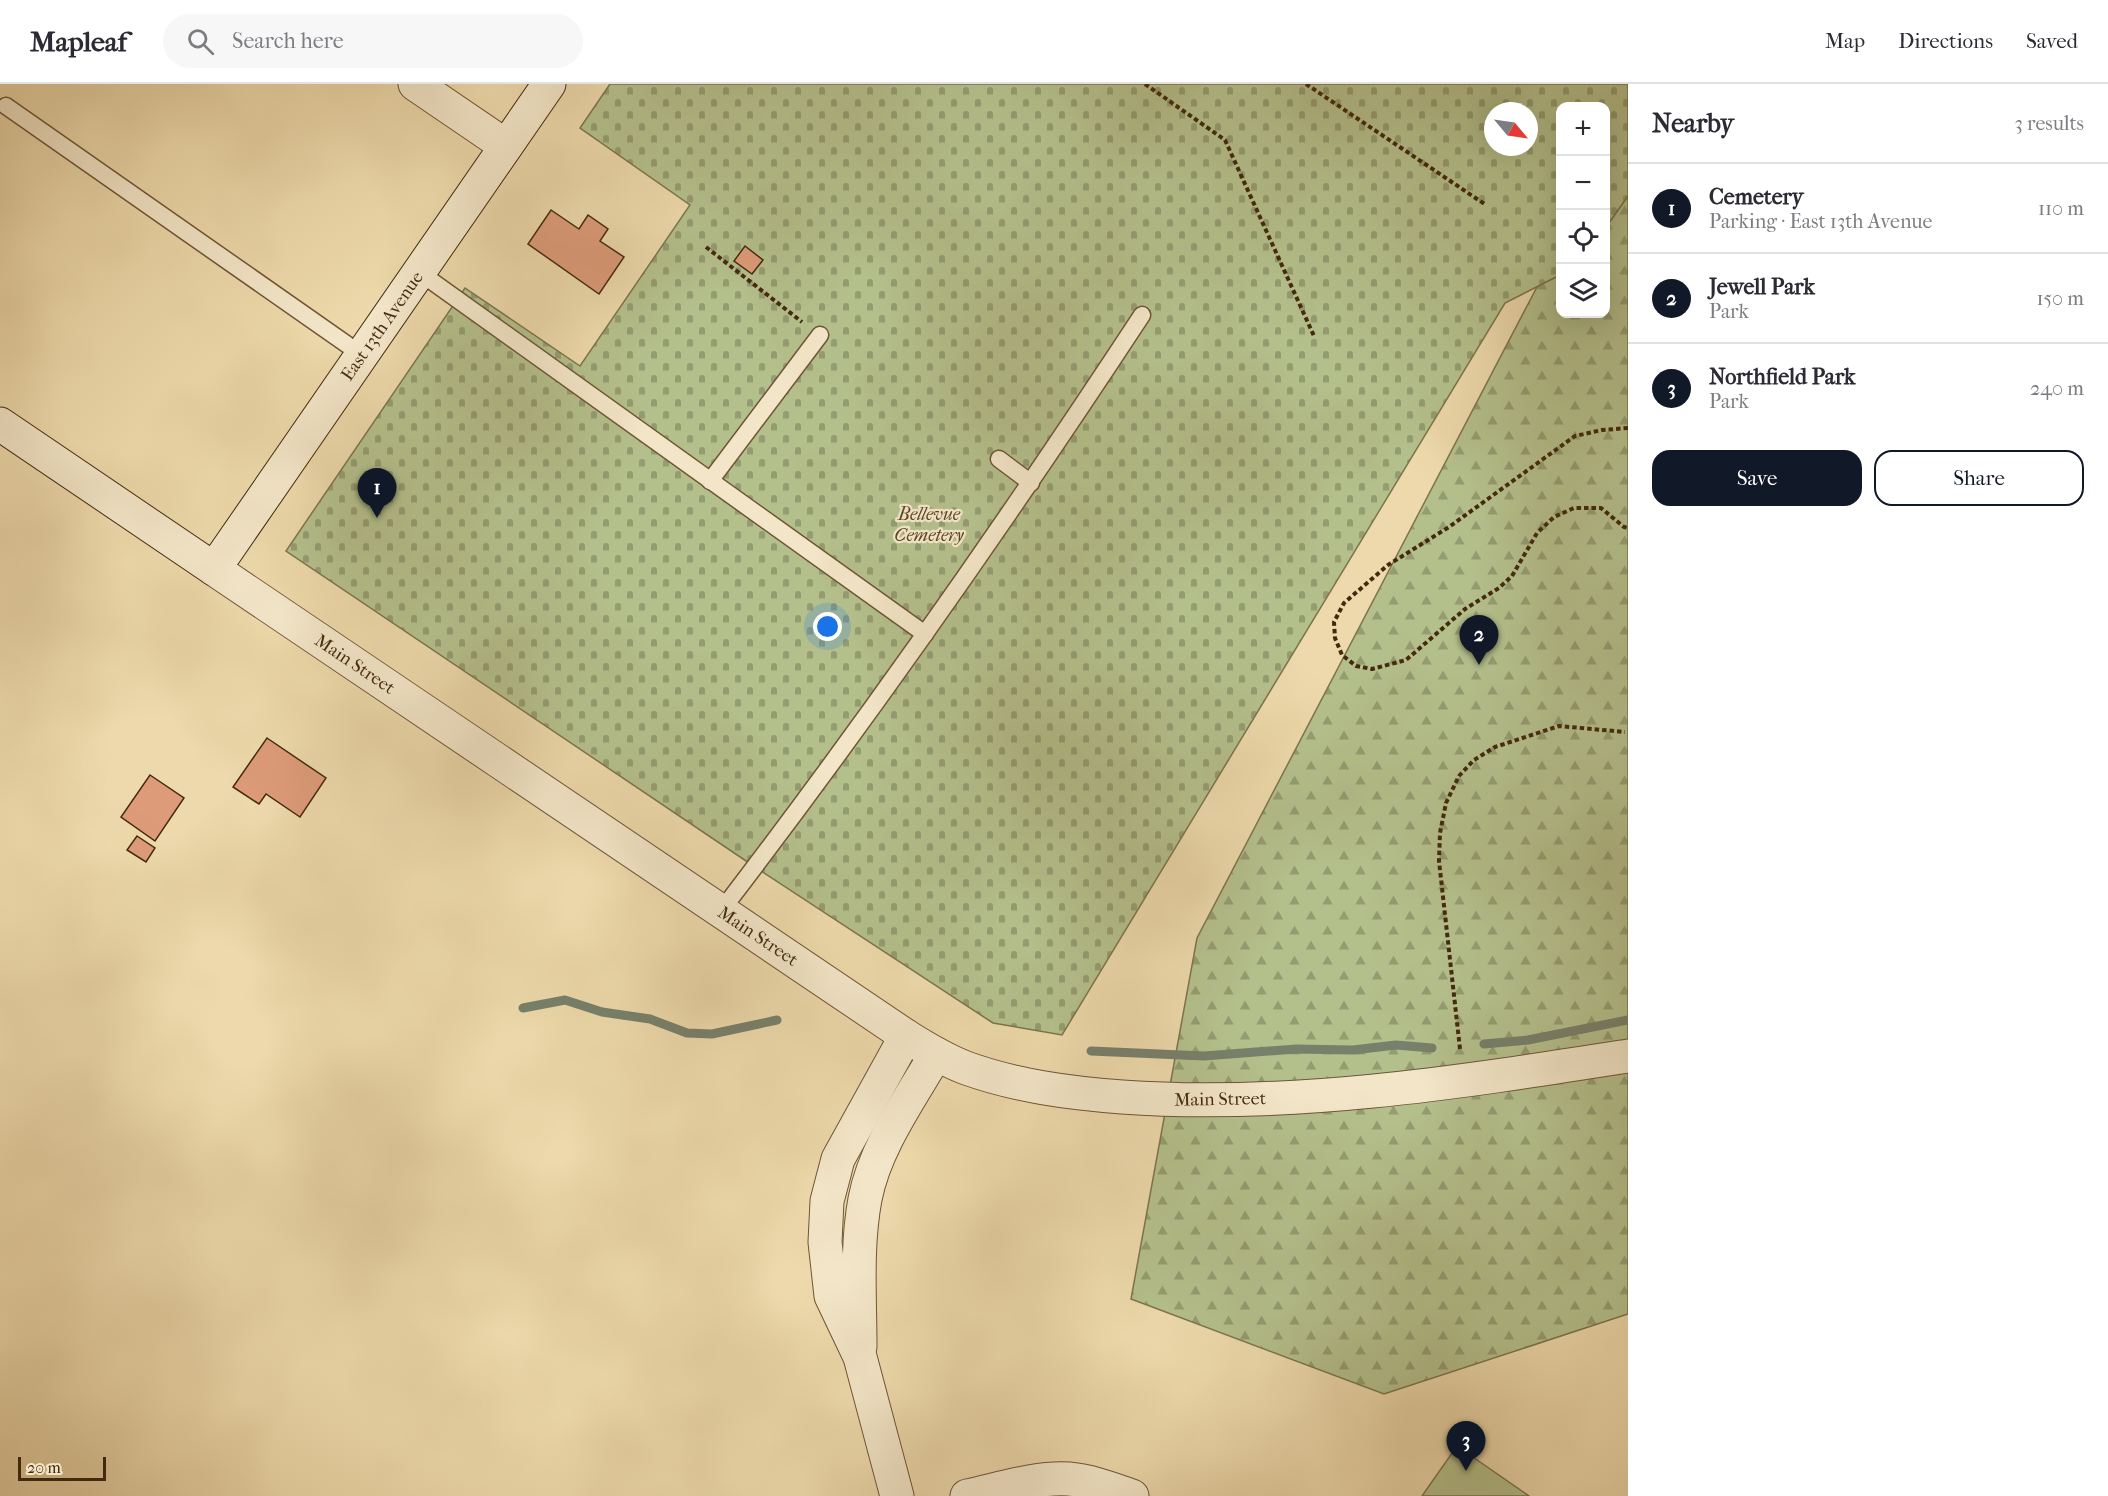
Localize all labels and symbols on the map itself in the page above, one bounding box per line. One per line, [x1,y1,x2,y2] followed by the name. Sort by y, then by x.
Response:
[1484,102,1538,156] north arrow
[337,268,428,385] street label: East 13th Avenue
[358,468,397,518] pin: 1
[894,504,964,546] park label: Bellevue Cemetery
[813,612,842,641] your location
[1460,616,1498,665] pin: 2
[311,630,399,699] street label: Main Street
[714,902,802,971] street label: Main Street
[1174,1088,1267,1111] street label: Main Street
[1446,1422,1486,1471] pin: 3
[18,1454,106,1482] scale bar

